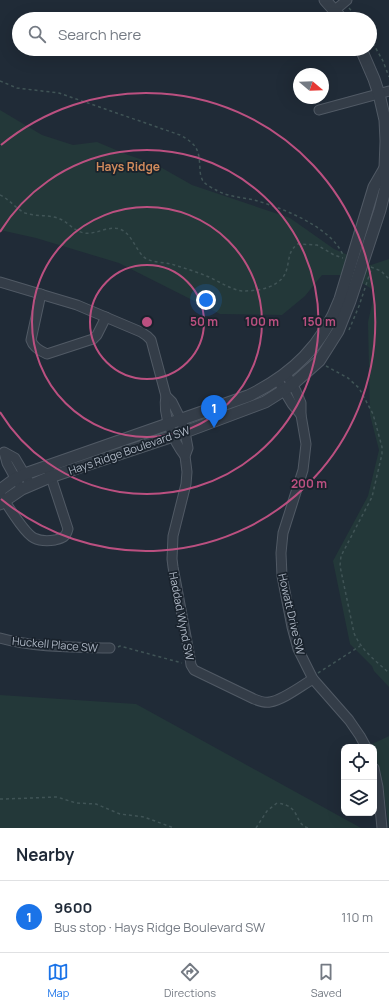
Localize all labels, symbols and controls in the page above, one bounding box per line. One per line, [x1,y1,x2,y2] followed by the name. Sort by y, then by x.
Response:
[12,12,377,56] search box
[26,23,48,45] icon: search
[58,24,141,45] text: Search here
[293,68,329,104] north arrow
[96,158,160,175] district label: Hays Ridge
[196,290,216,310] your location
[190,313,218,330] text: 50 m
[245,313,279,330] text: 100 m
[302,313,336,330] text: 150 m
[140,315,154,329] centre of rings
[201,395,227,428] pin: 1
[66,422,192,478] street label: Hays Ridge Boulevard SW
[291,475,327,492] text: 200 m
[166,571,198,662] street label: Haddad Wynd SW
[275,572,309,657] street label: Howatt Drive SW
[12,633,99,655] street label: Huckell Place SW
[341,744,377,816] map controls
[341,744,377,780] button: locate
[341,780,377,816] button: layers
[16,843,74,866] text: Nearby
[54,897,92,918] text: 9600
[26,908,32,926] text: 1
[341,908,373,926] text: 110 m
[54,918,265,936] text: Bus stop · Hays Ridge Boulevard SW
[47,961,69,1000] tab: Map
[164,961,216,1000] tab: Directions
[311,961,342,1000] tab: Saved

